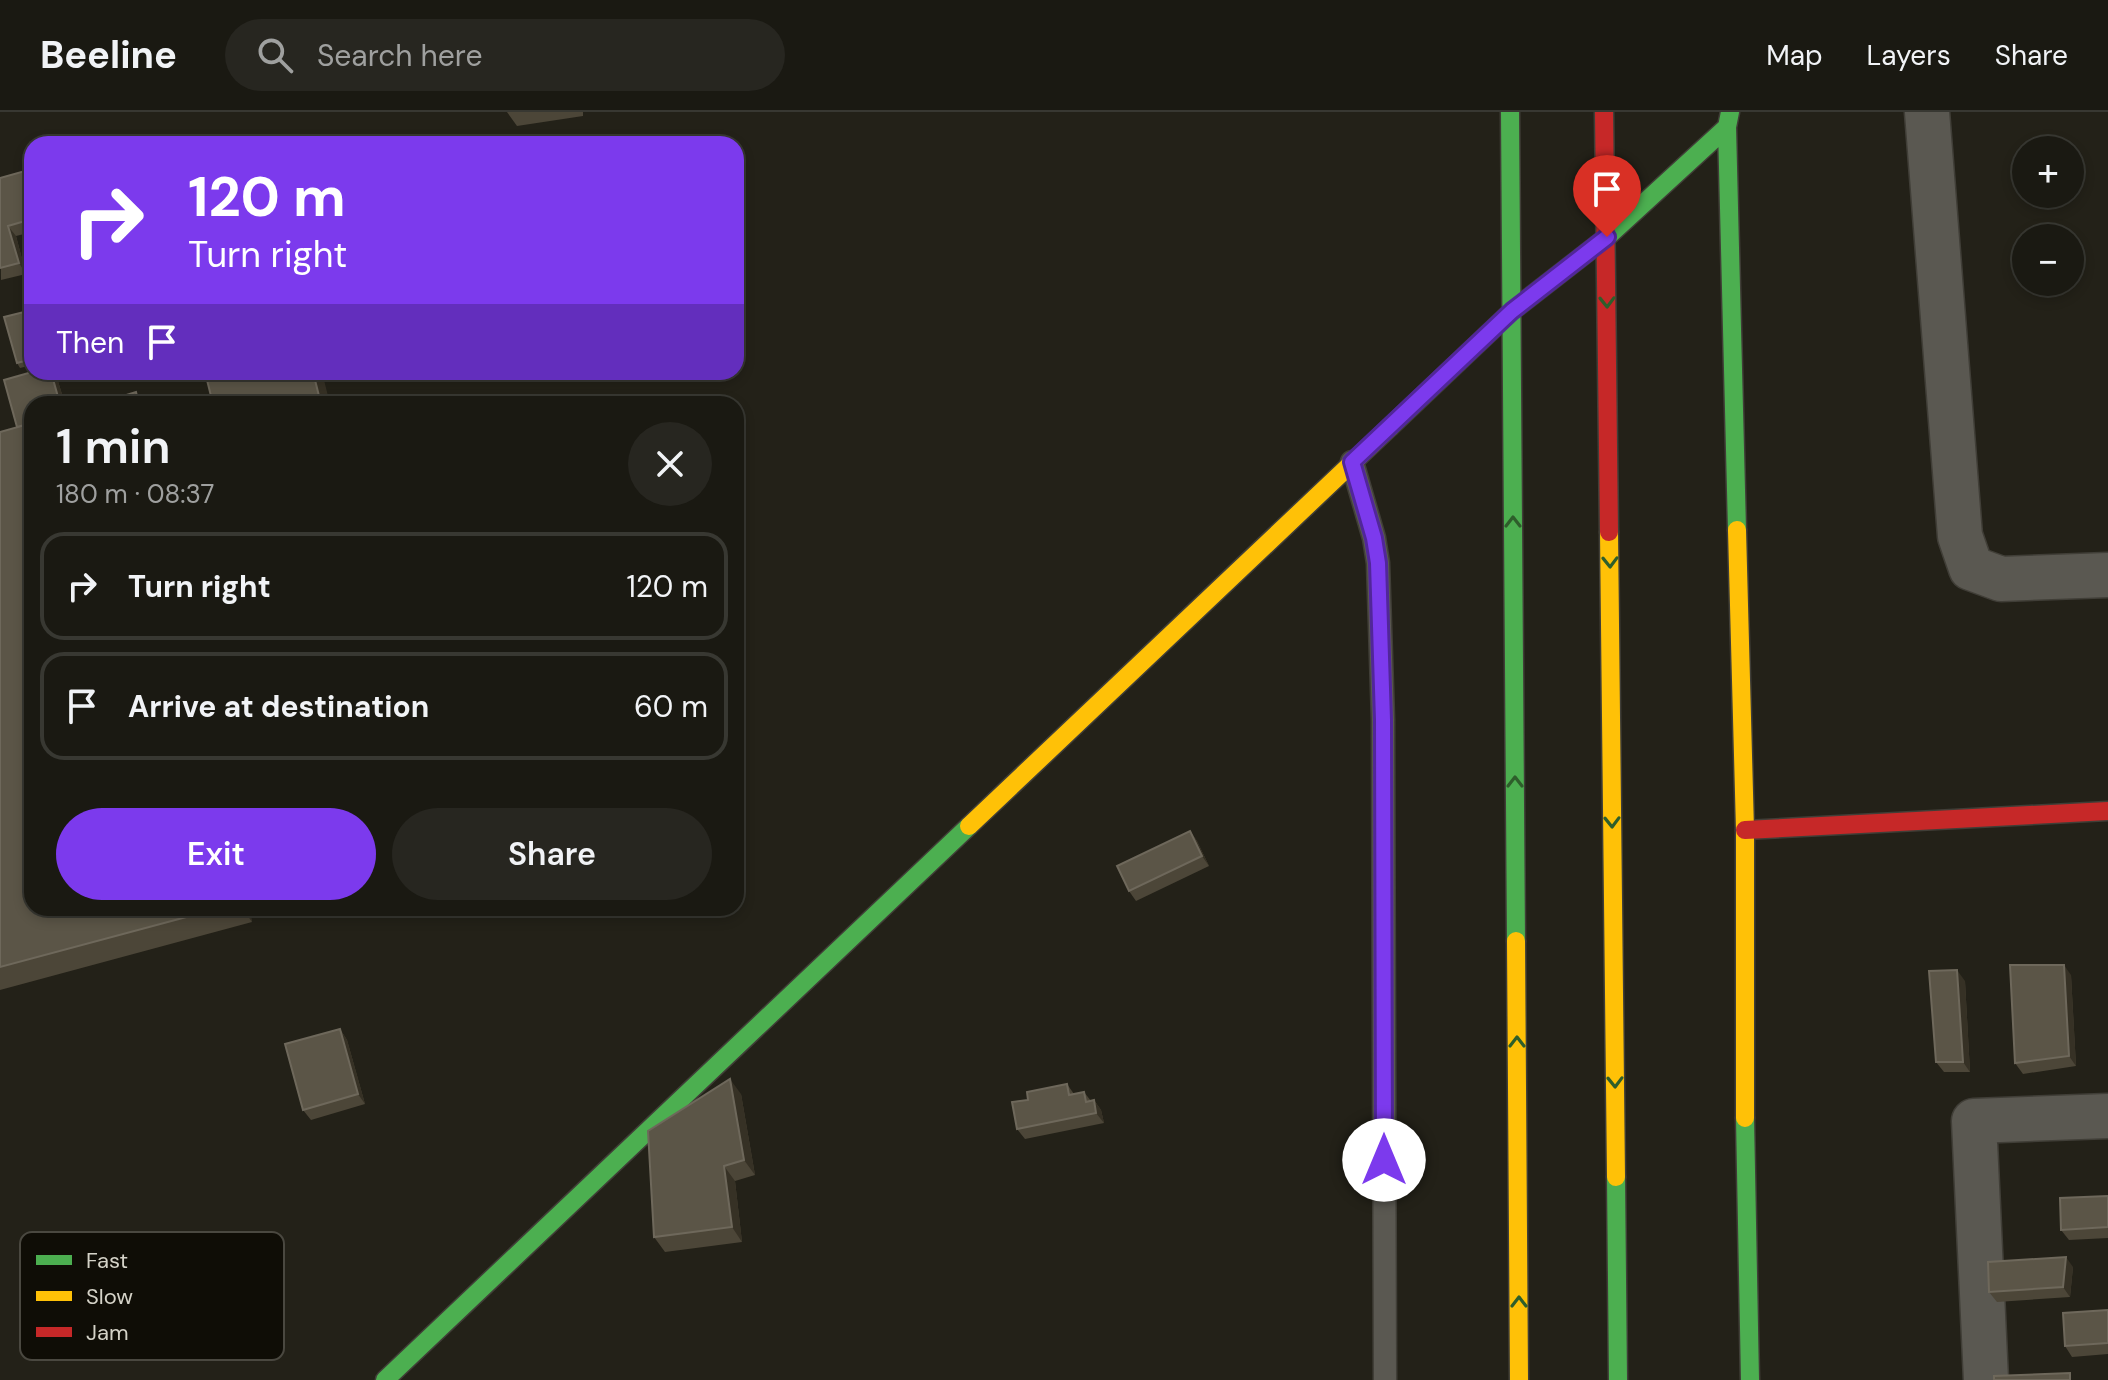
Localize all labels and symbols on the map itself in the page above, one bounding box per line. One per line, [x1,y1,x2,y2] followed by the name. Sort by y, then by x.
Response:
[1573,155,1641,237] pin
[1599,296,1616,309] one-way arrow
[1505,515,1522,528] one-way arrow
[1601,556,1619,569] one-way arrow
[1506,775,1524,788] one-way arrow
[1604,816,1621,829] one-way arrow
[1508,1035,1526,1048] one-way arrow
[1606,1076,1624,1089] one-way arrow
[1342,1118,1426,1202] position arrow
[20,1232,284,1360] legend
[86,1246,128,1275] text: Fast
[86,1282,133,1311] text: Slow
[1510,1295,1528,1308] one-way arrow
[86,1318,129,1347] text: Jam

